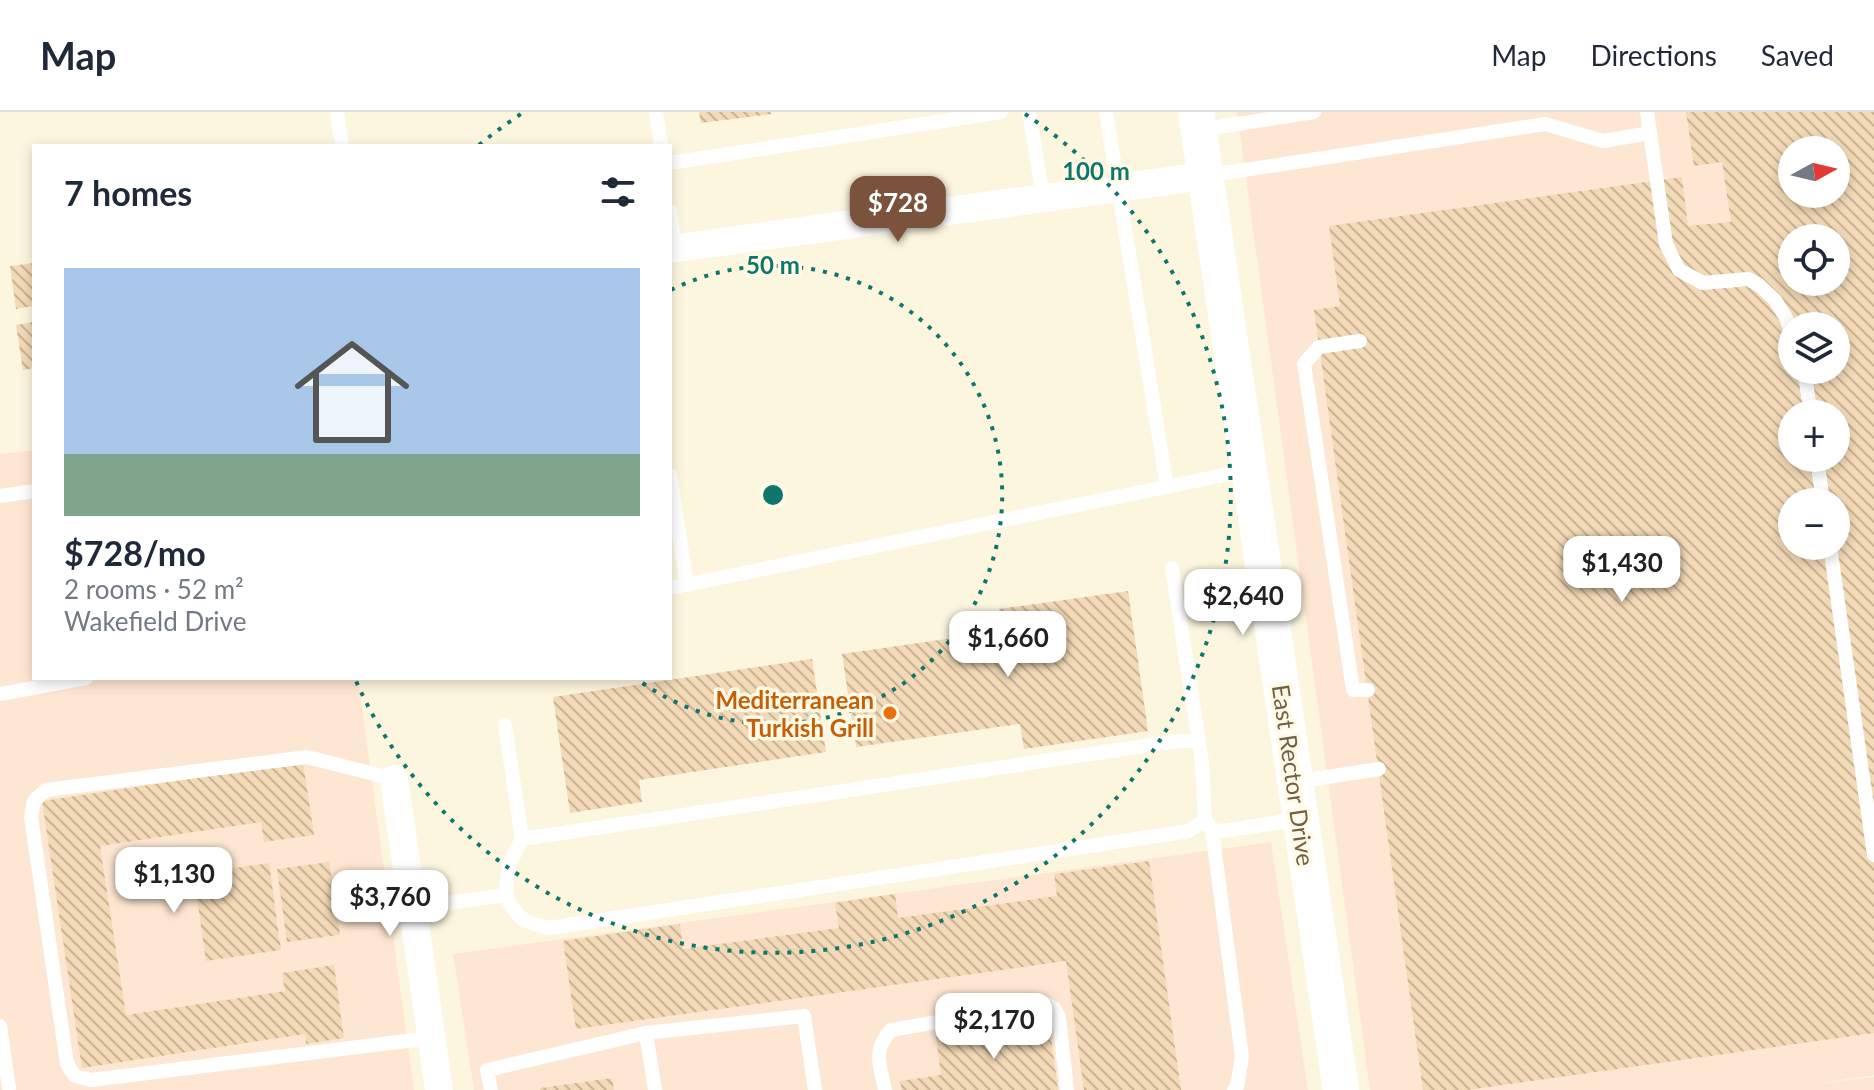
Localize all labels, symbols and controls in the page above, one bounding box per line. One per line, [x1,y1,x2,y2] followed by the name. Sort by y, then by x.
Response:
[40,32,116,78] text: Map
[1491,38,1546,72] text: Map
[1590,38,1717,72] text: Directions
[1761,38,1834,72] text: Saved
[1778,136,1850,208] north arrow
[1778,136,1850,560] map controls
[1062,156,1130,185] text: 100 m
[596,170,640,214] icon: filters
[64,172,192,213] text: 7 homes
[851,176,945,244] pin: $728
[868,186,928,218] text: $728
[1778,224,1850,296] button: locate
[746,250,800,279] text: 50 m
[1778,312,1850,384] button: layers
[280,320,424,464] icon: home
[1778,400,1850,472] button: +
[759,481,787,509] centre of rings
[1778,488,1850,560] button: −
[64,532,206,573] text: $728/mo
[1557,536,1687,604] pin: $1,430
[1581,546,1663,578] text: $1,430
[1178,569,1308,637] pin: $2,640
[64,573,244,605] text: 2 rooms · 52 m²
[1202,579,1284,611] text: $2,640
[64,605,246,637] text: Wakefield Drive
[943,611,1073,679] pin: $1,660
[967,621,1049,653] text: $1,660
[1267,682,1321,868] street label: East Rector Drive
[716,685,874,742] place label: Mediterranean Turkish Grill
[881,704,899,722] marker: Mediterranean Turkish Grill
[109,847,239,915] pin: $1,130
[133,857,215,889] text: $1,130
[325,870,455,938] pin: $3,760
[349,880,431,912] text: $3,760
[929,993,1059,1061] pin: $2,170
[953,1003,1035,1035] text: $2,170

